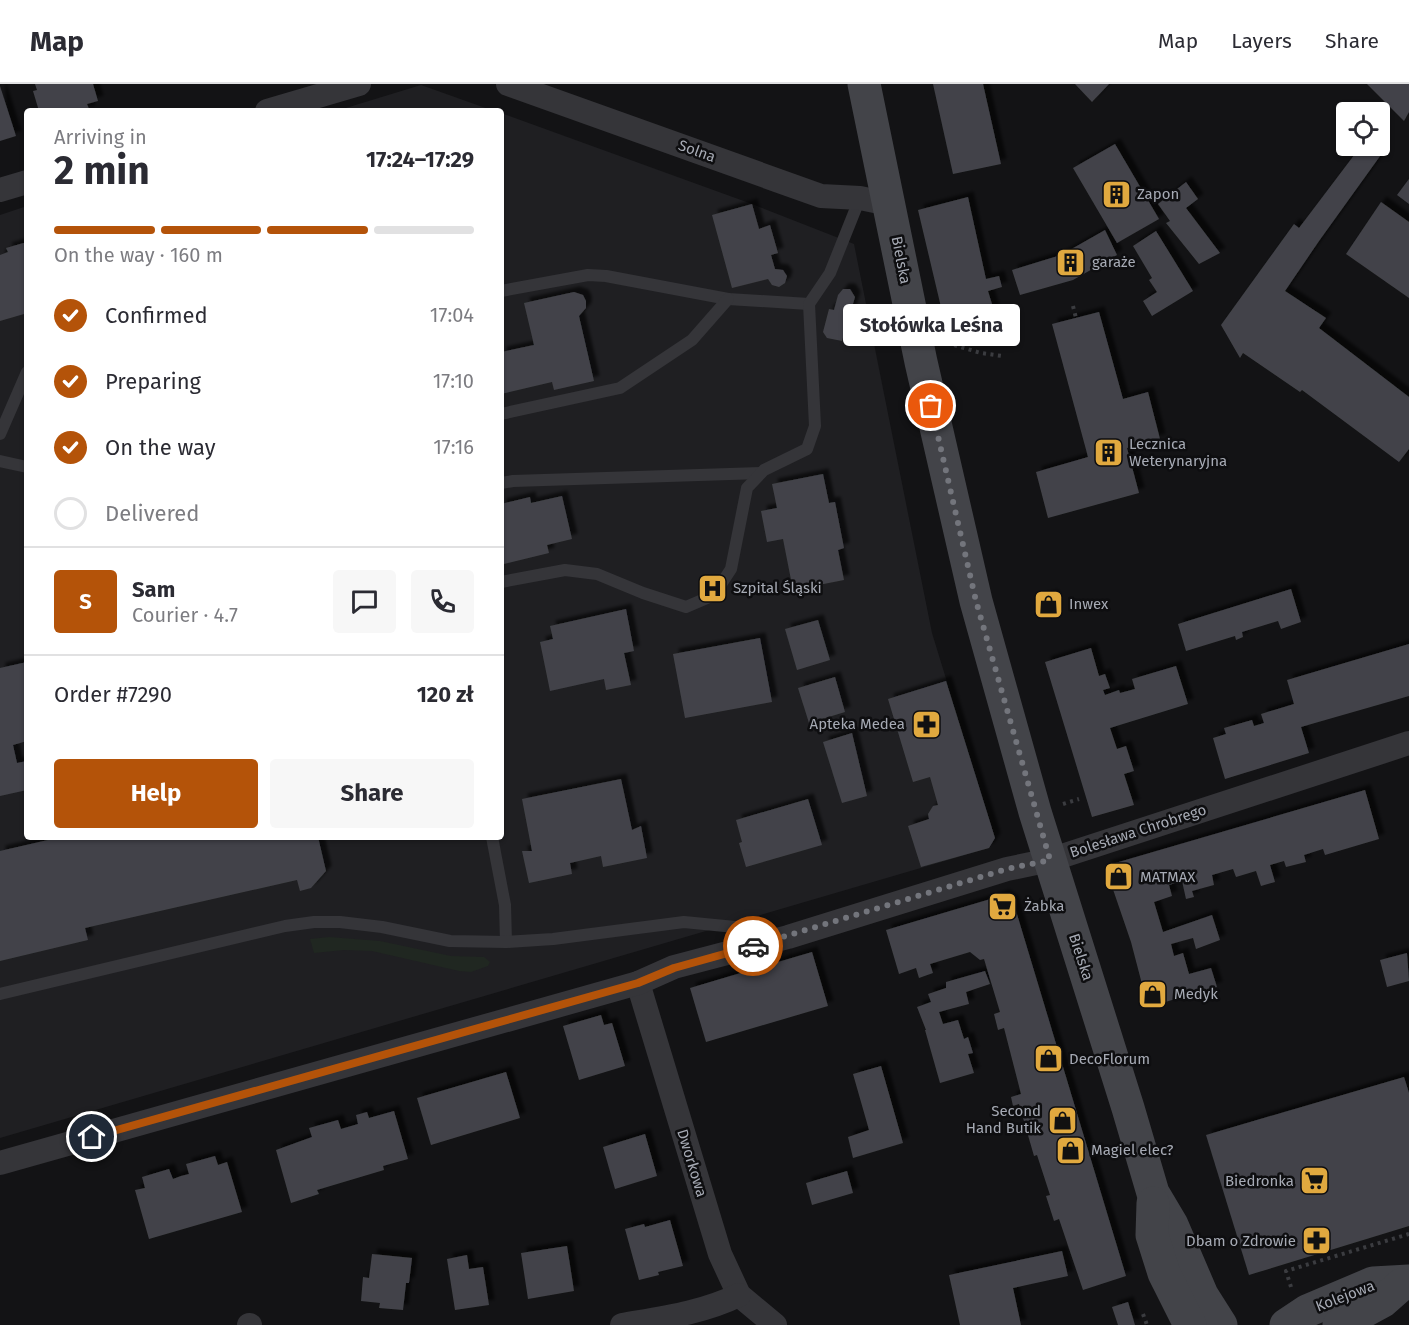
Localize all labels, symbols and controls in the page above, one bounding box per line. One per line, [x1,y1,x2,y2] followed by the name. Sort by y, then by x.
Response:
[30,25,84,58] text: Map
[1158,28,1198,54] text: Map
[1231,28,1292,54] text: Layers
[1325,28,1379,54] text: Share
[1336,102,1390,156] map controls
[1336,102,1390,156] button: locate
[54,125,147,149] text: Arriving in
[676,136,718,166] street label: Solna
[366,146,474,173] text: 17:24–17:29
[54,148,150,194] text: 2 min
[1100,178,1132,210] building icon: Zapon
[1137,185,1179,203] place label: Zapon
[888,234,914,286] street label: Bielska
[54,243,223,267] text: On the way · 160 m
[1055,246,1087,278] building icon: garaże
[1092,253,1136,271] place label: garaże
[54,299,87,332] icon: check
[105,302,208,329] text: Confirmed
[430,303,474,327] text: 17:04
[842,304,1020,346] callout: Stołówka Leśna
[860,313,1003,337] text: Stołówka Leśna
[54,365,87,398] icon: check
[105,368,201,395] text: Preparing
[433,369,474,393] text: 17:10
[905,380,956,431] pin
[914,389,947,422] icon: bag
[54,431,87,464] icon: check
[105,434,216,461] text: On the way
[433,435,474,459] text: 17:16
[1129,435,1227,470] place label: Lecznica Weterynaryjna
[1092,437,1124,469] building icon: Lecznica Weterynaryjna
[105,500,200,527] text: Delivered
[333,570,396,633] button: chat
[411,570,474,633] button: phone
[696,572,728,604] hospital icon: Szpital Śląski
[132,576,175,603] text: Sam
[733,579,822,597] place label: Szpital Śląski
[79,588,92,615] text: S
[1032,588,1064,620] shop icon: Inwex
[1069,595,1109,613] place label: Inwex
[132,603,238,627] text: Courier · 4.7
[54,681,172,708] text: Order #7290
[417,681,474,708] text: 120 zł
[910,708,942,740] pharmacy icon: Apteka Medea
[810,715,905,733] place label: Apteka Medea
[54,759,258,828] button: Help
[270,759,474,828] button: Share
[1067,800,1209,862] street label: Bolesława Chrobrego
[1103,861,1135,893] shop icon: MATMAX
[1140,868,1196,886] place label: MATMAX
[987,890,1019,922] supermarket icon: Żabka
[1024,897,1064,915] place label: Żabka
[723,916,783,976] courier
[737,930,770,963] icon: car
[1065,931,1097,983] street label: Bielska
[1137,978,1169,1010] shop icon: Medyk
[1174,985,1218,1003] place label: Medyk
[1032,1043,1064,1075] shop icon: DecoFlorum
[1069,1050,1150,1068] place label: DecoFlorum
[966,1102,1041,1137] place label: Second Hand Butik
[1046,1104,1078,1136] shop icon: Second Hand Butik
[66,1111,117,1162] pin
[75,1120,108,1153] icon: home
[673,1127,711,1199] street label: Dworkowa
[1054,1134,1086,1166] shop icon: Magiel elec?
[1091,1141,1174,1159] place label: Magiel elec?
[1299,1165,1331,1197] supermarket icon: Biedronka
[1225,1172,1294,1190] place label: Biedronka
[1301,1225,1333,1257] pharmacy icon: Dbam o Zdrowie
[1186,1232,1296,1250] place label: Dbam o Zdrowie
[1313,1277,1377,1315] street label: Kolejowa

